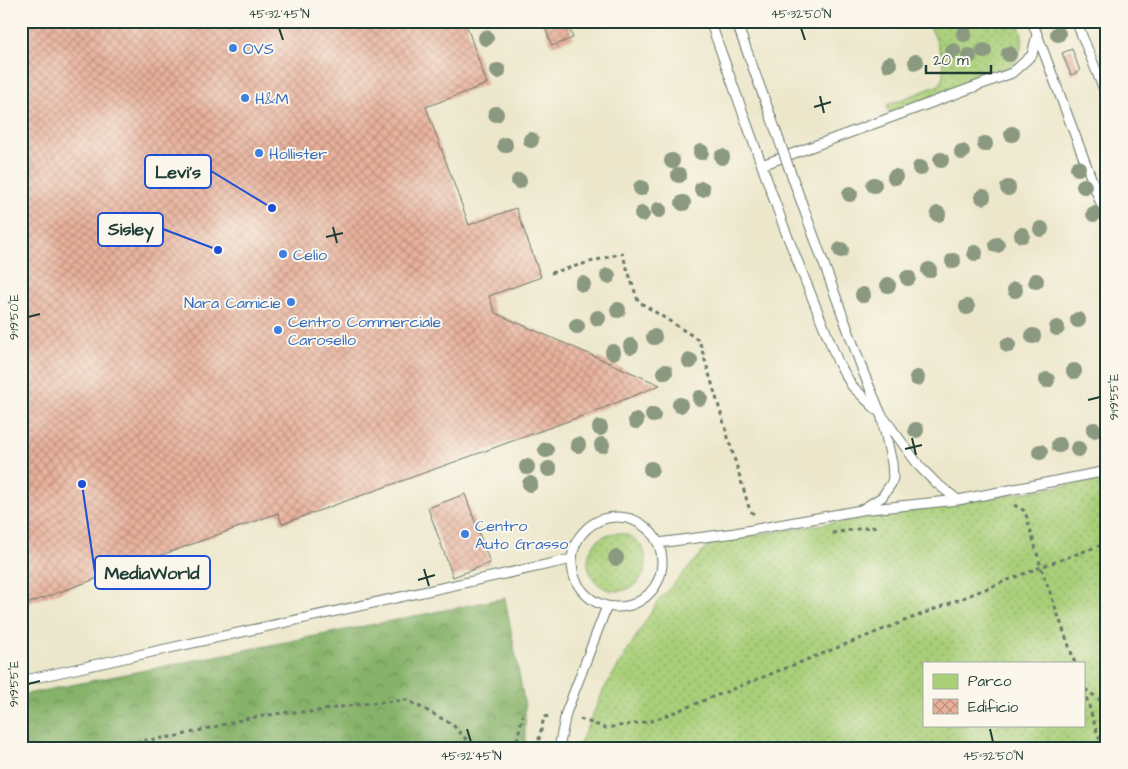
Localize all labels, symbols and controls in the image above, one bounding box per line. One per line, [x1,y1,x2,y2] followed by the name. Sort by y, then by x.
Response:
[248,6,310,23] text: 45°32'45"N
[771,6,832,23] text: 45°32'50"N
[243,38,274,60] place label: OVS
[227,42,239,54] marker: OVS
[926,42,990,74] scale bar
[933,50,969,71] text: 20 m
[255,88,289,110] place label: H&M
[239,92,251,104] marker: H&M
[269,143,327,165] place label: Hollister
[253,147,265,159] marker: Hollister
[145,155,211,188] callout: Levi's
[155,160,201,185] text: Levi's
[98,213,163,246] callout: Sisley
[107,217,154,243] text: Sisley
[293,244,327,266] place label: Celio
[277,248,289,260] marker: Celio
[184,292,281,314] place label: Nara Camicie
[6,294,23,340] text: 9°19'50"E
[285,296,297,308] marker: Nara Camicie
[288,311,442,351] place label: Centro Commerciale Carosello
[272,324,284,336] marker: Centro Commerciale Carosello
[1106,374,1123,420] text: 9°19'55"E
[475,515,568,555] place label: Centro Auto Grasso
[459,528,471,540] marker: Centro Auto Grasso
[95,556,210,589] callout: MediaWorld
[105,561,200,586] text: MediaWorld
[6,661,23,707] text: 9°19'55"E
[923,662,1086,726] legend
[968,671,1012,692] text: Parco
[968,697,1019,718] text: Edificio
[440,748,502,765] text: 45°32'45"N
[963,748,1024,765] text: 45°32'50"N

